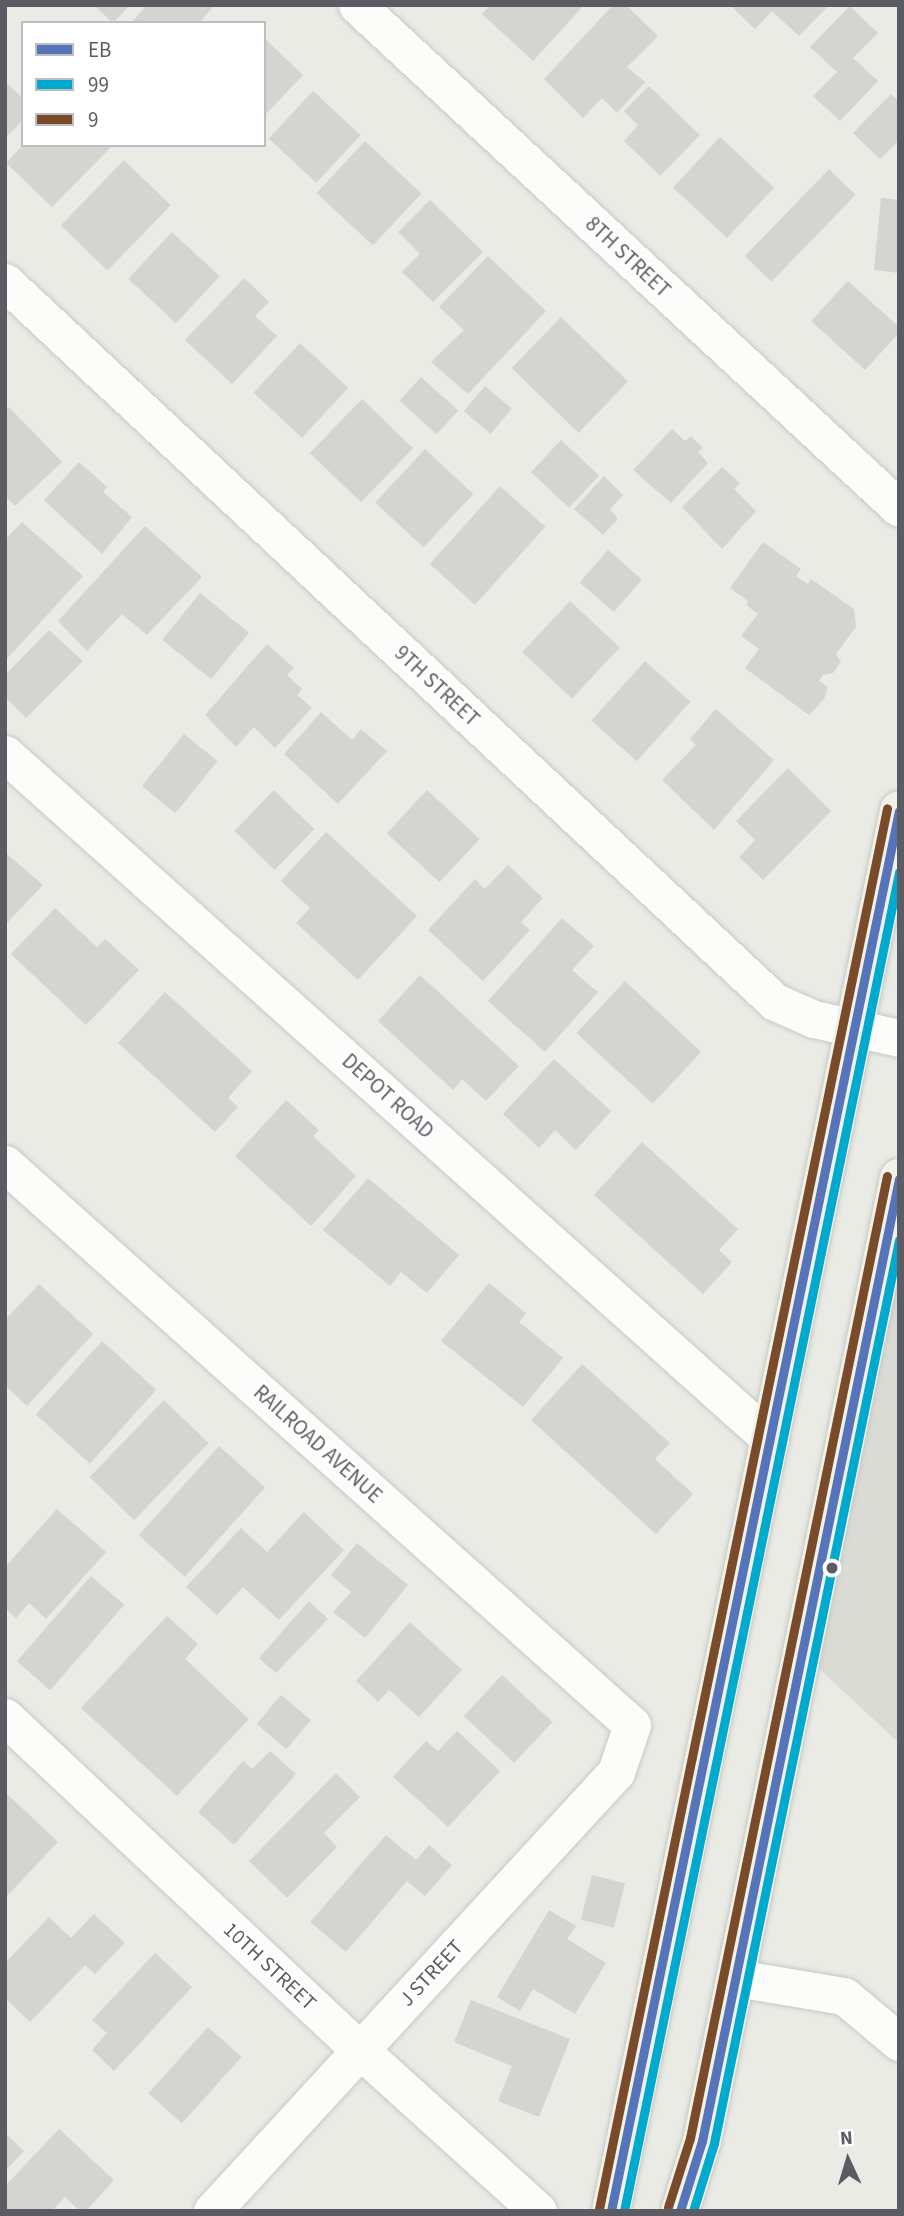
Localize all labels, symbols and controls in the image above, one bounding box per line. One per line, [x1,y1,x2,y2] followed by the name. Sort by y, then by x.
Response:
[21,21,266,147] legend
[88,35,111,65] text: EB
[88,70,109,100] text: 99
[88,105,98,135] text: 9
[580,211,676,303] street label: 8TH STREET
[389,640,485,732] street label: 9TH STREET
[337,1048,439,1144] street label: DEPOT ROAD
[248,1380,388,1508] street label: RAILROAD AVENUE
[825,1561,839,1575] unlabelled marker
[218,1917,322,2015] street label: 10TH STREET
[394,1935,468,2011] street label: J STREET
[813,2125,883,2195] north arrow
[839,2125,854,2152] text: N

